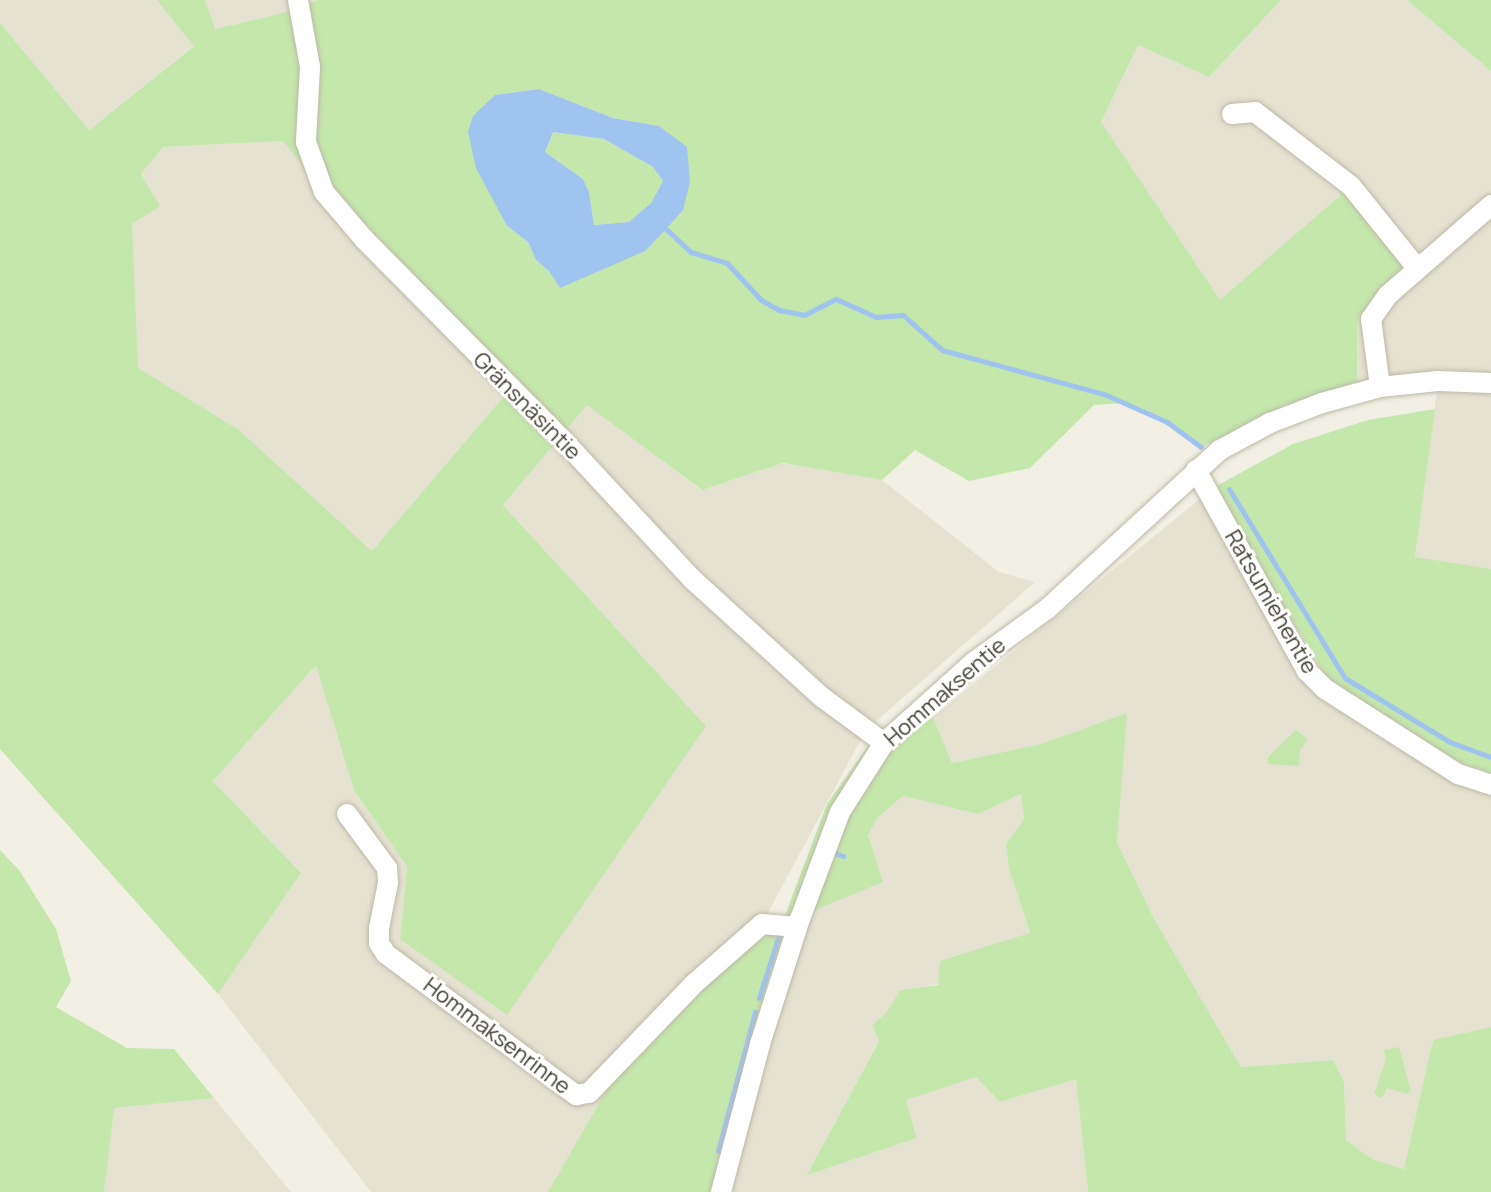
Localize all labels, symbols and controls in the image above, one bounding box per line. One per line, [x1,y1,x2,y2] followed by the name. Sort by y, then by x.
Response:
[468,347,586,465] street label: Gränsnäsintie
[1219,525,1323,679] street label: Ratsumiehentie
[879,632,1011,752] street label: Hommaksentie
[418,972,576,1100] street label: Hommaksenrinne

